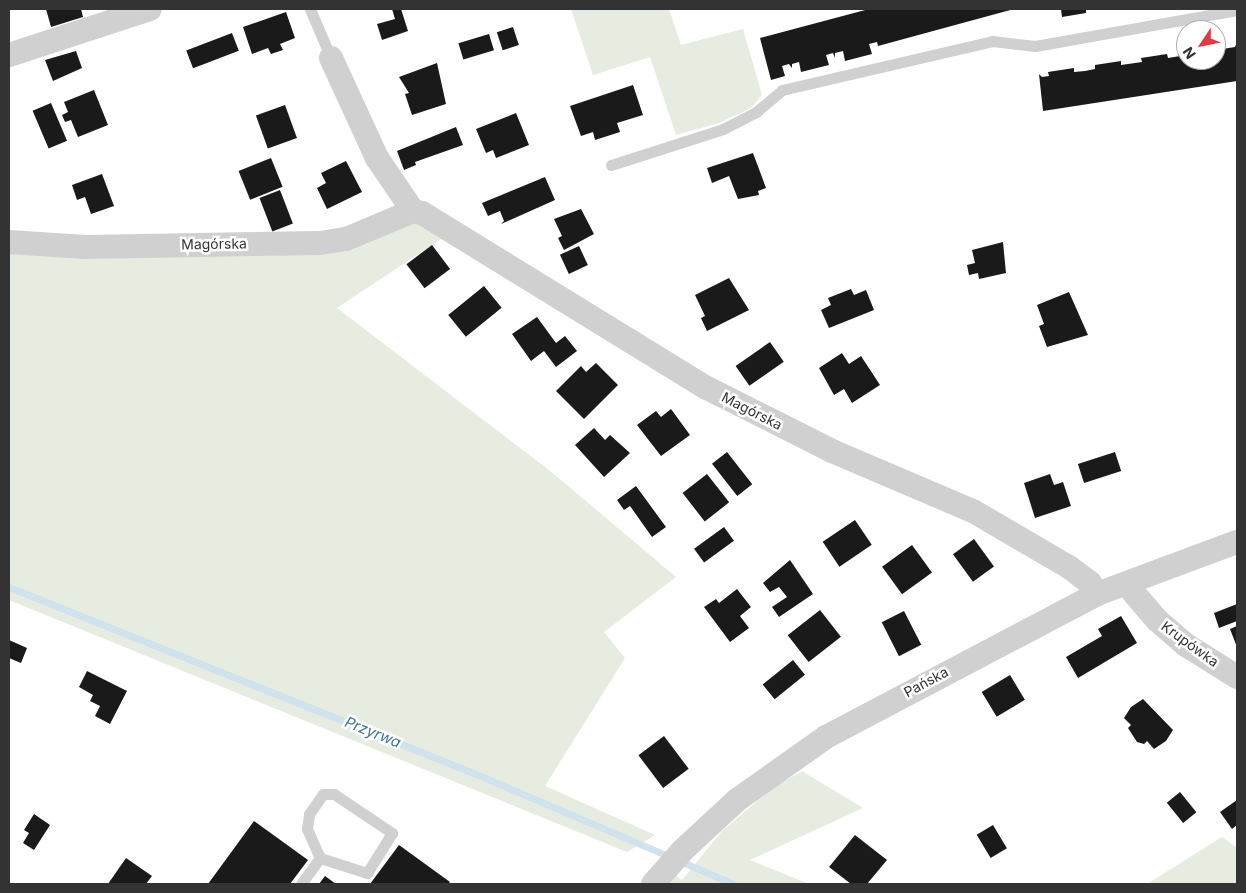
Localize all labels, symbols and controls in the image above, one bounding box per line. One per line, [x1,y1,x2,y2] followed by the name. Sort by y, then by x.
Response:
[1176,20,1226,70] north arrow
[1179,44,1199,62] text: N
[181,235,247,253] street label: Magórska
[719,389,785,433] street label: Magórska
[1158,618,1222,670] street label: Krupówka
[901,663,951,701] street label: Pańska
[342,713,404,751] water label: Przyrwa

